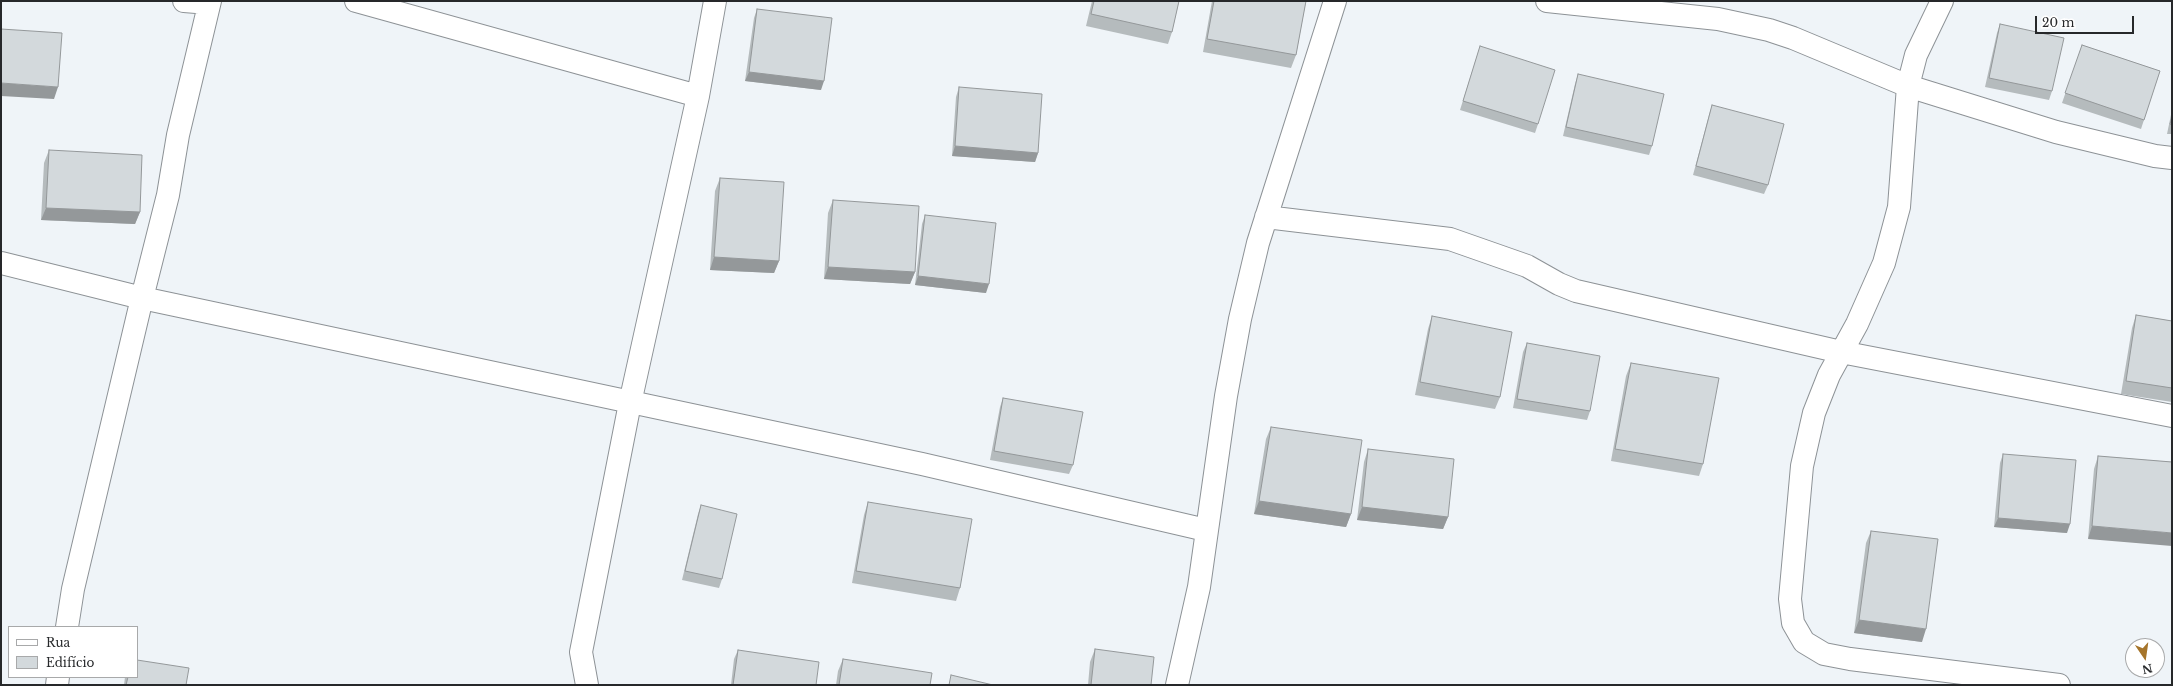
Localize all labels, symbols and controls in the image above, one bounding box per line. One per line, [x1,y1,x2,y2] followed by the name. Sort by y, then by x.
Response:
[2037,8,2136,34] scale bar
[2042,15,2074,30] text: 20 m
[8,626,138,678] legend
[46,635,70,650] text: Rua
[2125,638,2165,678] north arrow
[46,655,94,670] text: Edifício
[2141,661,2154,677] text: N

